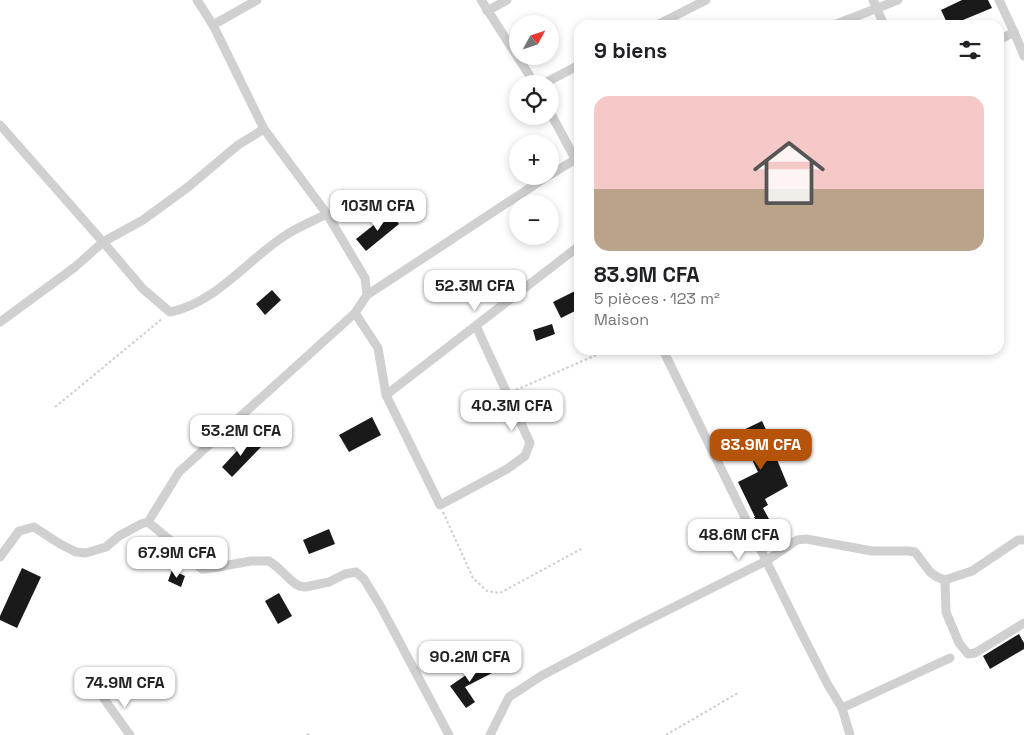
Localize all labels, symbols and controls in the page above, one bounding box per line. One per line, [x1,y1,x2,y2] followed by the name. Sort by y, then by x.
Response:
[509,15,559,65] north arrow
[509,15,559,245] map controls
[956,36,984,64] icon: filters
[594,37,667,64] text: 9 biens
[509,75,559,125] button: locate
[744,128,834,218] icon: home
[509,135,559,185] button: +
[326,190,430,232] pin: 103M CFA
[341,195,415,216] text: 103M CFA
[509,195,559,245] button: −
[594,261,700,288] text: 83.9M CFA
[418,270,532,312] pin: 52.3M CFA
[435,275,515,296] text: 52.3M CFA
[594,288,720,309] text: 5 pièces · 123 m²
[594,309,649,330] text: Maison
[455,390,569,432] pin: 40.3M CFA
[471,395,553,416] text: 40.3M CFA
[184,414,298,457] pin: 53.2M CFA
[201,420,281,441] text: 53.2M CFA
[704,428,818,471] pin: 83.9M CFA
[721,434,801,455] text: 83.9M CFA
[682,518,796,561] pin: 48.6M CFA
[699,524,779,545] text: 48.6M CFA
[120,536,234,579] pin: 67.9M CFA
[138,542,216,563] text: 67.9M CFA
[413,640,527,683] pin: 90.2M CFA
[430,646,510,667] text: 90.2M CFA
[68,666,182,709] pin: 74.9M CFA
[85,672,165,693] text: 74.9M CFA

